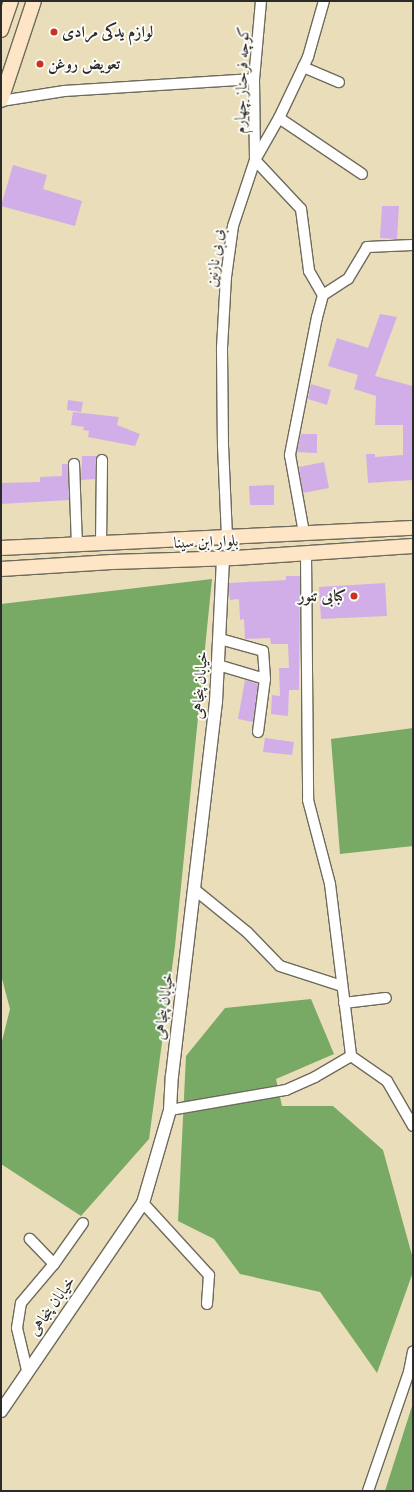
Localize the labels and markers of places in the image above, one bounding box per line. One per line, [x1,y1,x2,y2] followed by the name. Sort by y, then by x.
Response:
[62,22,153,42] place label: لوازم یدکی مرادی
[49,27,59,37] marker: لوازم یدکی مرادی
[48,54,120,74] place label: تعویض روغن
[35,59,45,69] marker: تعویض روغن
[298,586,346,606] place label: کبابی تنور
[349,591,359,601] marker: کبابی تنور

